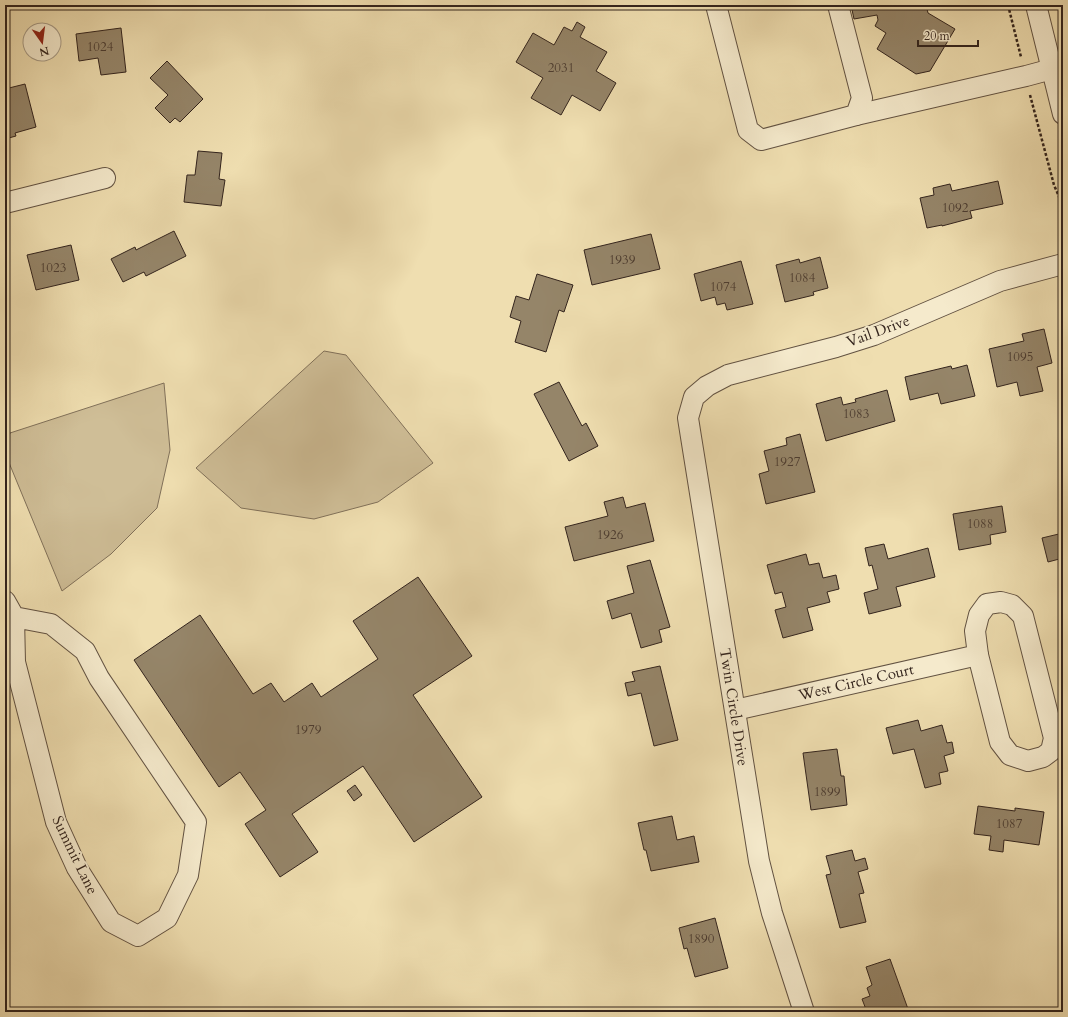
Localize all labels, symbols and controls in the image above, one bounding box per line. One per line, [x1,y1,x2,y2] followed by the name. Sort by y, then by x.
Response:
[22,22,62,62] north arrow
[918,22,978,48] scale bar
[924,28,951,44] text: 20 m
[87,38,114,56] house number: 1024
[37,43,51,60] text: N
[548,59,574,77] house number: 2031
[942,199,969,217] house number: 1092
[609,251,636,269] house number: 1939
[40,259,66,277] house number: 1023
[789,269,816,287] house number: 1084
[710,278,737,296] house number: 1074
[844,310,913,352] street label: Vail Drive
[1007,348,1033,366] house number: 1095
[843,405,869,423] house number: 1083
[774,453,801,471] house number: 1927
[967,515,993,533] house number: 1088
[597,526,624,544] house number: 1926
[715,647,753,767] street label: Twin Circle Drive
[795,659,916,705] street label: West Circle Court
[295,721,322,739] house number: 1979
[814,783,841,801] house number: 1899
[47,812,103,898] street label: Summit Lane
[996,815,1023,833] house number: 1087
[688,930,715,948] house number: 1890

